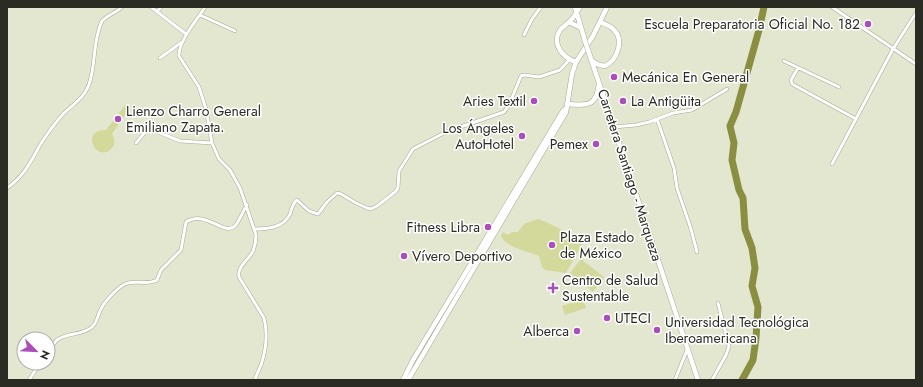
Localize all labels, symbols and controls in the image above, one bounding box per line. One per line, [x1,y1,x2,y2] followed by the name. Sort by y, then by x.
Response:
[644,14,860,34] place label: Escuela Preparatoria Oficial No. 182
[863,19,873,29] marker: Escuela Preparatoria Oficial No. 182
[622,67,749,87] place label: Mecánica En General
[609,72,619,82] marker: Mecánica En General
[593,86,667,264] street label: Carretera Santiago - Marqueza
[463,91,526,111] place label: Aries Textil
[631,91,701,111] place label: La Antigüita
[529,96,539,106] marker: Aries Textil
[618,96,628,106] marker: La Antigüita
[126,101,261,137] place label: Lienzo Charro General Emiliano Zapata.
[113,114,123,124] marker: Lienzo Charro General Emiliano Zapata.
[442,118,514,154] place label: Los Ángeles AutoHotel
[517,131,527,141] marker: Los Ángeles AutoHotel
[550,134,588,154] place label: Pemex
[591,139,601,149] marker: Pemex
[407,217,480,237] place label: Fitness Libra
[483,222,493,232] marker: Fitness Libra
[560,227,634,263] place label: Plaza Estado de México
[547,240,557,250] marker: Plaza Estado de México
[412,246,513,266] place label: Vívero Deportivo
[399,251,409,261] marker: Vívero Deportivo
[562,270,658,306] place label: Centro de Salud Sustentable
[547,282,559,294] marker: Centro de Salud Sustentable
[615,308,651,328] place label: UTECI
[665,312,809,348] place label: Universidad Tecnológica Iberoamericana
[602,313,612,323] marker: UTECI
[523,321,569,341] place label: Alberca
[652,325,662,335] marker: Universidad Tecnológica Iberoamericana
[572,326,582,336] marker: Alberca
[16,331,56,371] north arrow
[36,348,54,362] text: N

